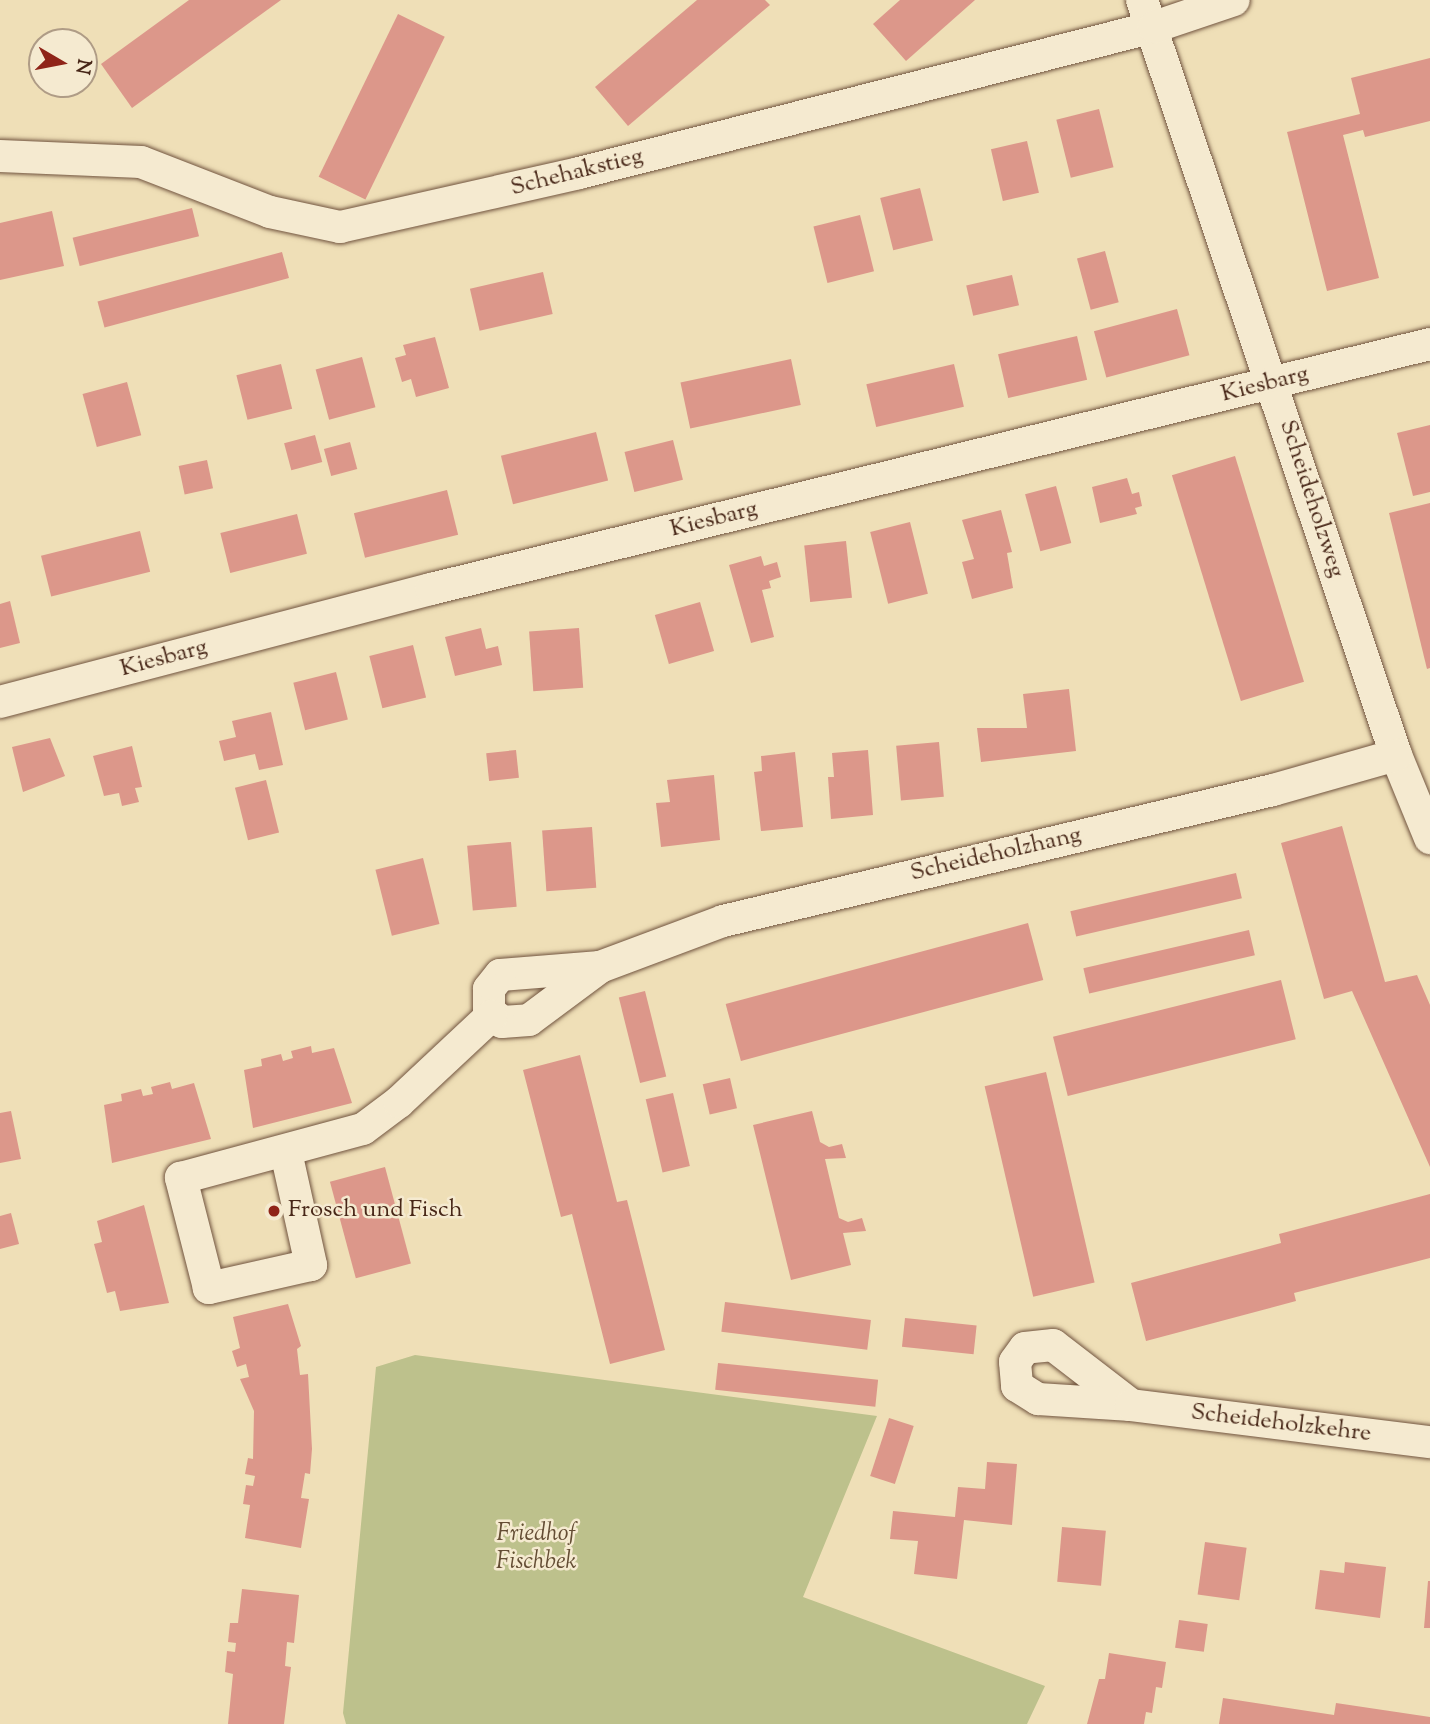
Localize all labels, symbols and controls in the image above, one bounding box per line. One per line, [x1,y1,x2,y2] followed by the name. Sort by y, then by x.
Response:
[28,28,98,98] north arrow
[68,57,97,76] text: N
[508,143,646,203] street label: Schehakstieg
[1218,360,1312,410] street label: Kiesbarg
[1272,417,1350,581] street label: Scheideholzweg
[667,495,761,545] street label: Kiesbarg
[117,634,211,684] street label: Kiesbarg
[908,821,1084,889] street label: Scheideholzhang
[288,1197,463,1225] place label: Frosch und Fisch
[266,1203,282,1219] marker: Frosch und Fisch
[1189,1399,1373,1449] street label: Scheideholzkehre
[496,1521,576,1577] park label: Friedhof Fischbek

